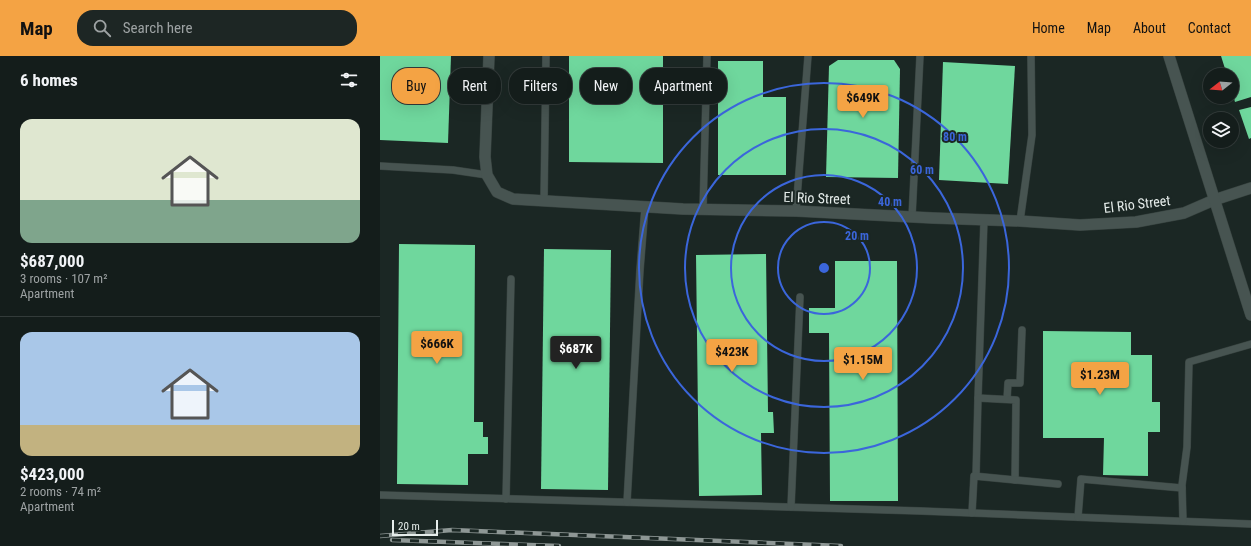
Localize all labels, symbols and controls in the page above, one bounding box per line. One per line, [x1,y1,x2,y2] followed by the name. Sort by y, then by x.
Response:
[77,10,357,46] search box
[20,17,53,40] text: Map
[91,17,113,39] icon: search
[123,19,193,37] text: Search here
[1032,20,1065,36] text: Home
[1087,20,1111,36] text: Map
[1133,20,1166,36] text: About
[1188,20,1231,36] text: Contact
[392,68,440,104] chip: Buy
[448,68,501,104] chip: Rent
[509,68,572,104] chip: Filters
[580,68,632,104] chip: New
[640,68,727,104] chip: Apartment
[1203,68,1239,104] north arrow
[1203,68,1239,148] map controls
[338,69,360,91] icon: filters
[20,70,78,90] text: 6 homes
[835,85,891,119] pin: $649K
[846,90,880,105] text: $649K
[1203,112,1239,148] button: layers
[943,130,967,144] text: 80 m
[154,145,226,217] icon: home
[910,163,934,177] text: 60 m
[783,189,851,207] street label: El Rio Street
[1103,192,1171,216] street label: El Rio Street
[878,195,902,209] text: 40 m
[845,229,869,243] text: 20 m
[20,251,84,271] text: $687,000
[817,261,831,275] centre of rings
[20,271,107,286] text: 3 rooms · 107 m²
[20,286,74,301] text: Apartment
[409,331,465,365] pin: $666K
[420,336,454,351] text: $666K
[548,336,604,370] pin: $687K
[704,339,760,373] pin: $423K
[559,341,593,356] text: $687K
[715,344,749,359] text: $423K
[830,347,896,381] pin: $1.15M
[843,352,883,367] text: $1.15M
[154,358,226,430] icon: home
[1067,362,1133,396] pin: $1.23M
[1080,367,1120,382] text: $1.23M
[20,464,84,484] text: $423,000
[20,484,101,499] text: 2 rooms · 74 m²
[20,499,74,514] text: Apartment
[392,518,438,537] scale bar
[398,520,420,533] text: 20 m

